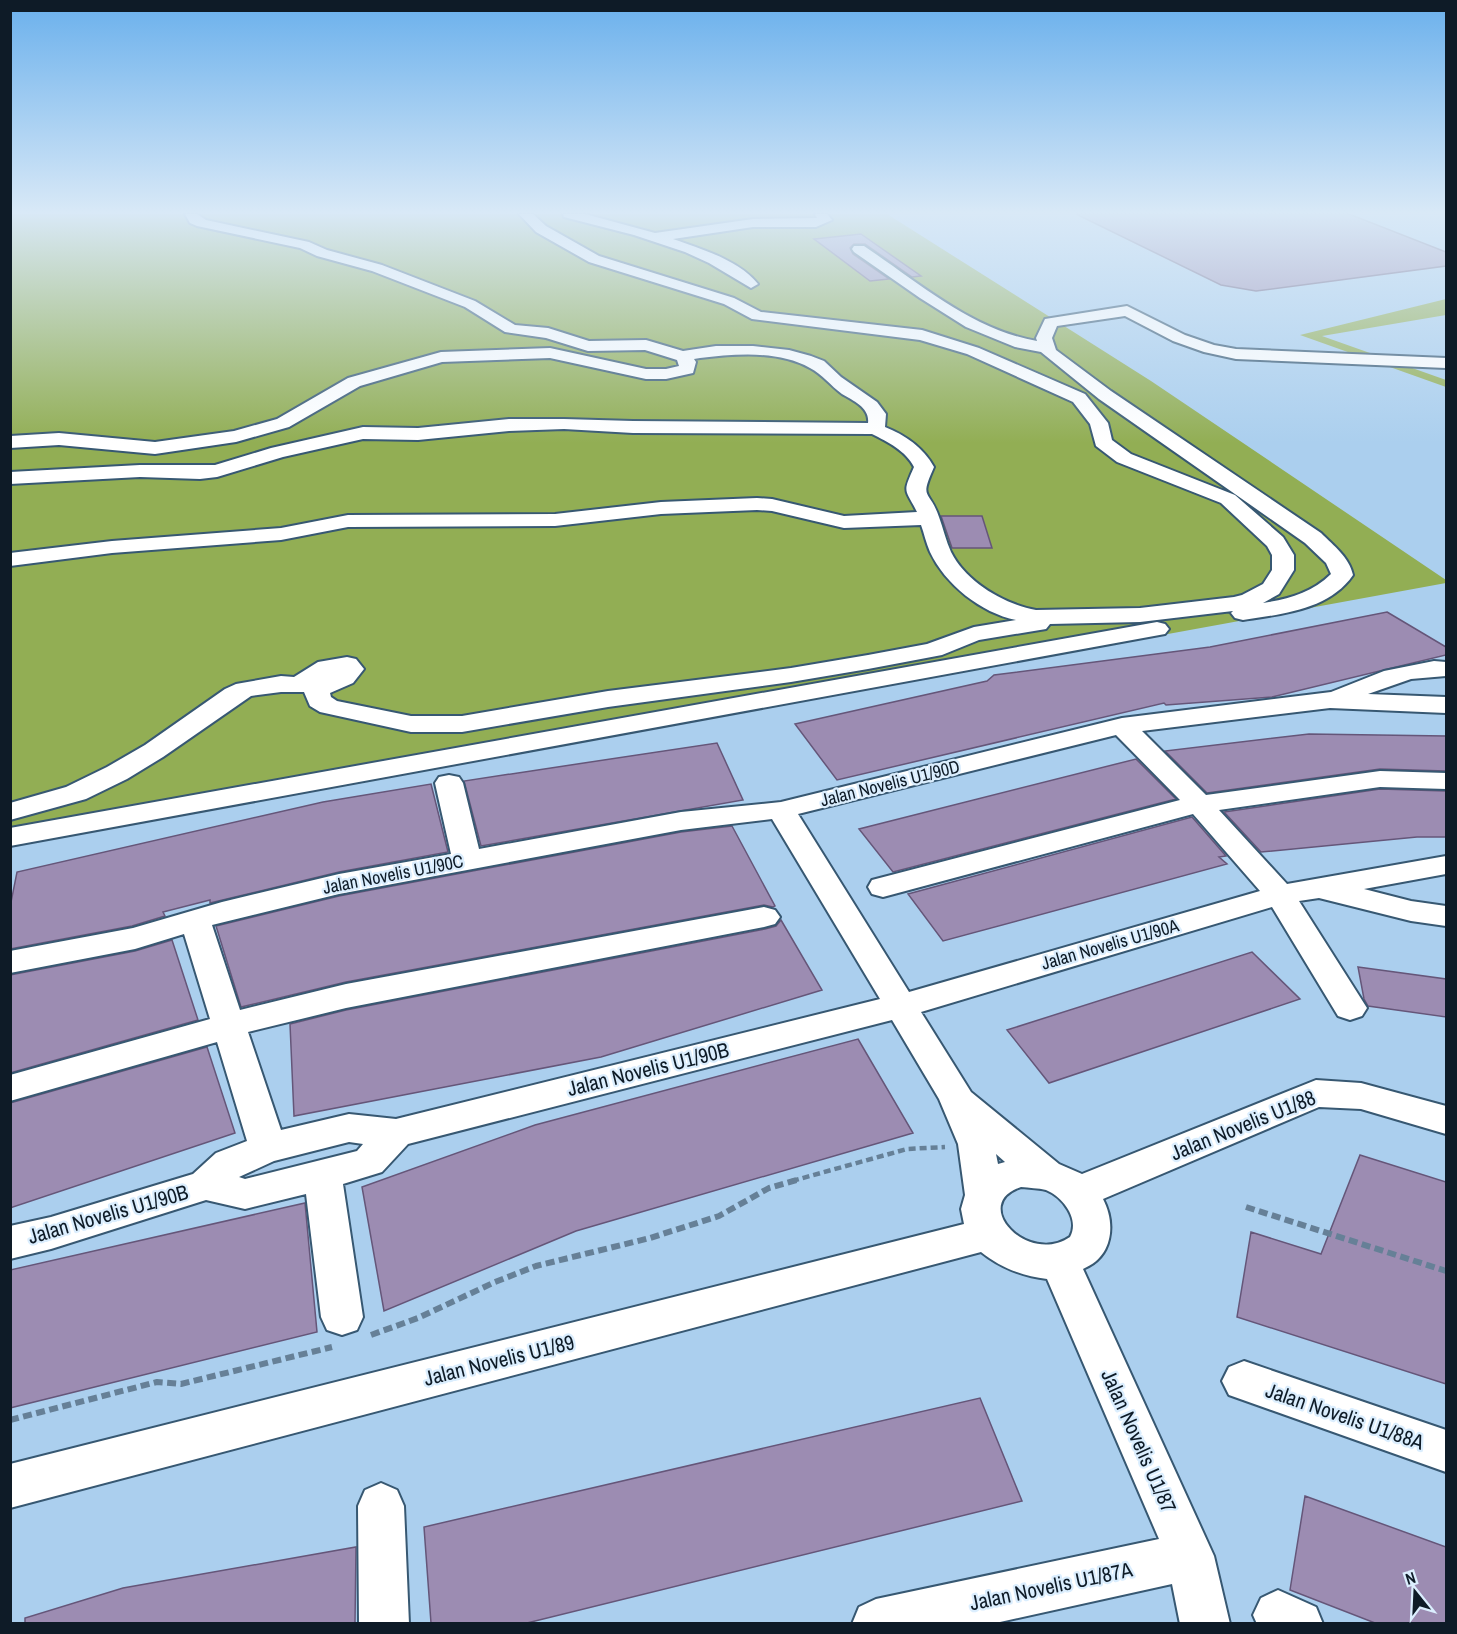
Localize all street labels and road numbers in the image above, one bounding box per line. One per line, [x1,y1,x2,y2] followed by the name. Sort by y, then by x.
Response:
[818,754,962,812] street label: Jalan Novelis U1/90D
[321,848,465,900] street label: Jalan Novelis U1/90C
[1038,912,1182,976] street label: Jalan Novelis U1/90A
[564,1035,732,1103] street label: Jalan Novelis U1/90B
[1166,1083,1320,1167] street label: Jalan Novelis U1/88
[24,1177,192,1251] street label: Jalan Novelis U1/90B
[421,1327,577,1393] street label: Jalan Novelis U1/89
[1094,1365,1184,1517] street label: Jalan Novelis U1/87
[1262,1375,1428,1457] street label: Jalan Novelis U1/88A
[967,1554,1135,1617] street label: Jalan Novelis U1/87A

